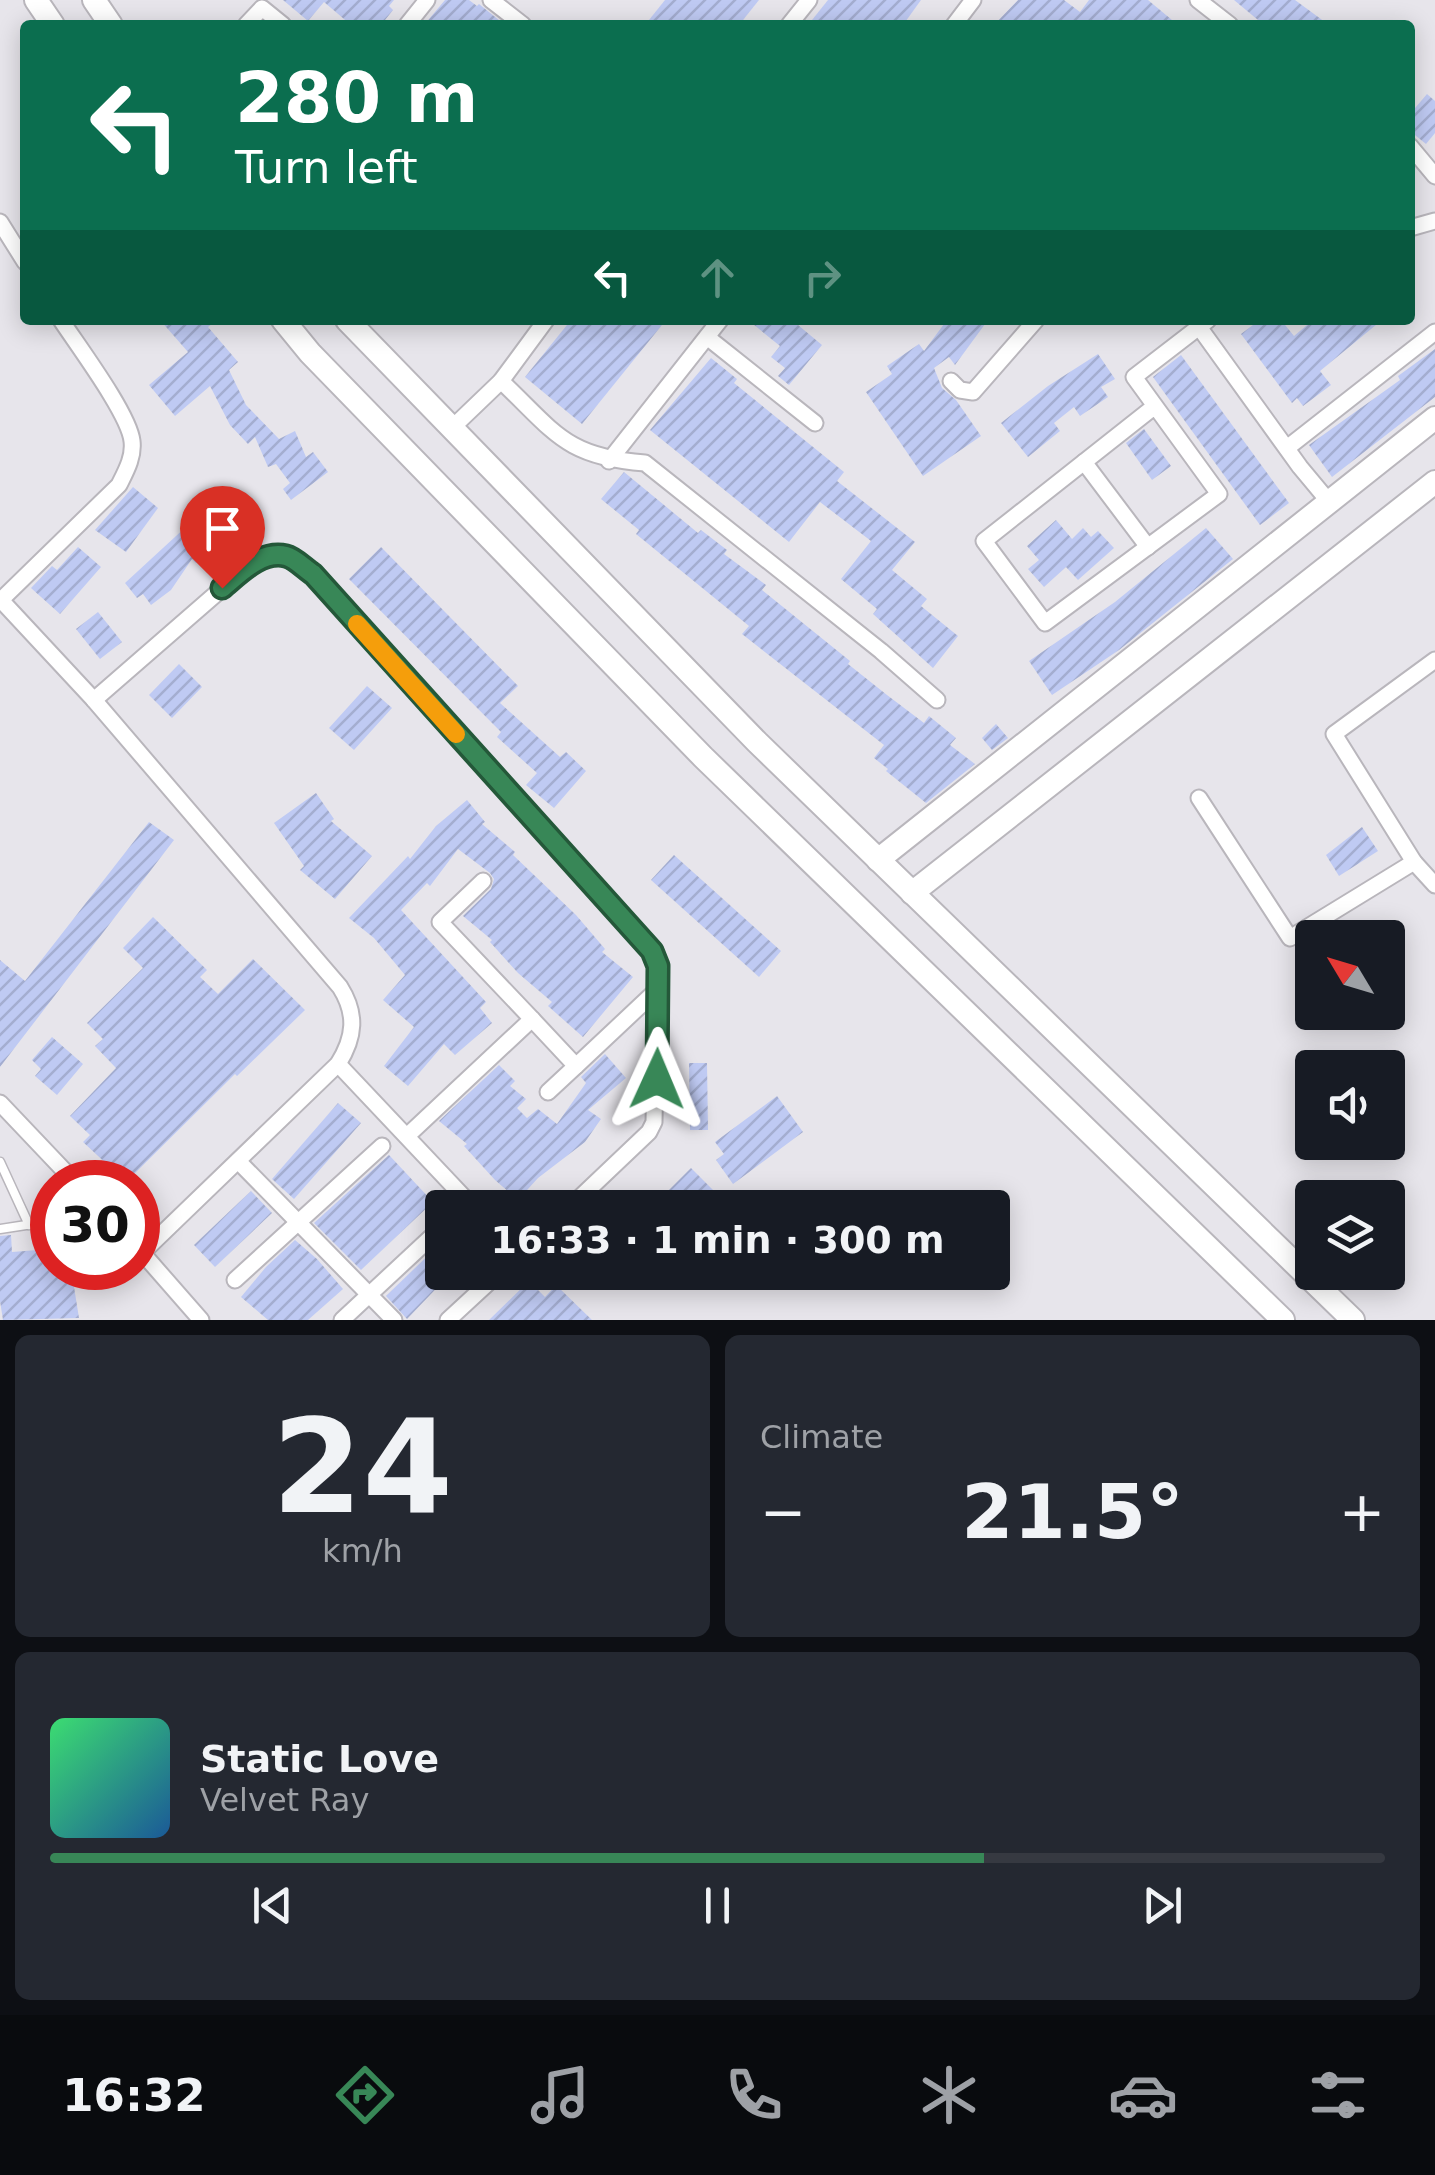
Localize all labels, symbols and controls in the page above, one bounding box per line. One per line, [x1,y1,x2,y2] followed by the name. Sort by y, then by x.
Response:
[235,57,478,139] text: 280 m
[70,60,200,190] icon: left
[235,141,418,194] text: Turn left
[585,250,640,305] icon: left
[690,250,745,305] icon: ahead
[795,250,850,305] icon: right
[180,486,265,589] pin
[195,501,250,556] icon: arrive
[1295,920,1405,1030] north arrow
[1295,920,1405,1290] map controls
[605,1027,709,1131] position arrow
[1295,1050,1405,1160] button: sound
[30,1160,160,1290] speed limit sign: 30
[1295,1180,1405,1290] button: layers
[490,1218,945,1262] text: 16:33 · 1 min · 300 m
[272,1391,453,1543] text: 24
[760,1418,883,1456] text: Climate
[961,1468,1184,1556] text: 21.5°
[760,1480,806,1544] text: −
[1339,1480,1385,1544] text: +
[322,1532,403,1570] text: km/h
[200,1737,439,1781] text: Static Love
[200,1781,369,1819] text: Velvet Ray
[245,1878,300,1933] icon: previous
[690,1878,745,1933] icon: pause
[1135,1878,1190,1933] icon: next
[330,2060,400,2130] icon: directions
[525,2060,595,2130] icon: music
[719,2060,789,2130] icon: phone
[914,2060,984,2130] icon: climate
[1108,2060,1178,2130] icon: car
[1303,2060,1373,2130] icon: filters
[62,2069,206,2122] text: 16:32

